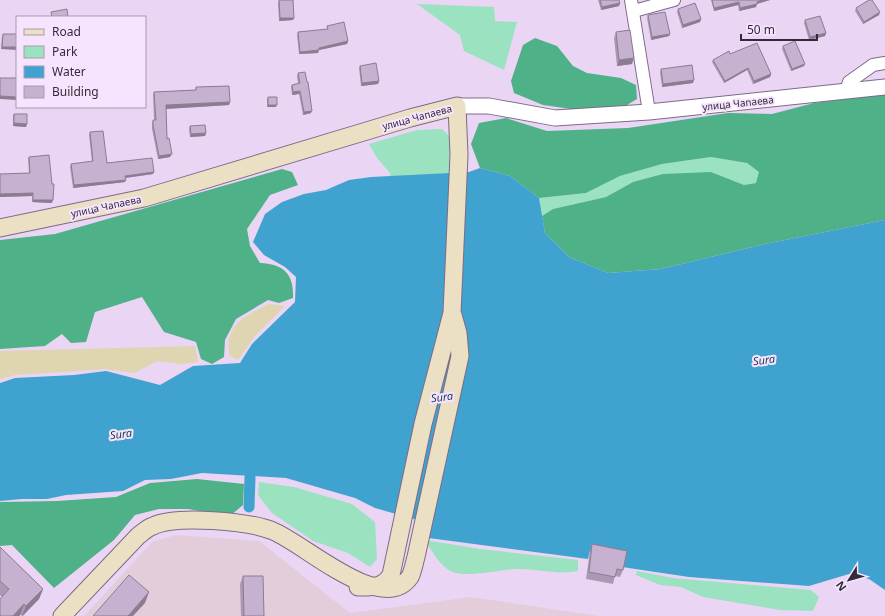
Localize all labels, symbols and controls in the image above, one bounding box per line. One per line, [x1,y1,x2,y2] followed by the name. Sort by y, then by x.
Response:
[16,16,146,108] legend
[741,16,817,42] scale bar
[747,21,775,38] text: 50 m
[52,23,81,40] text: Road
[52,43,78,60] text: Park
[52,63,86,80] text: Water
[52,83,99,100] text: Building
[702,92,774,114] street label: улица Чапаева
[381,101,453,133] street label: улица Чапаева
[70,192,142,220] street label: улица Чапаева
[752,351,777,368] water label: Sura
[430,388,455,405] water label: Sura
[109,425,134,442] water label: Sura
[829,560,869,600] north arrow
[832,578,849,594] text: N

